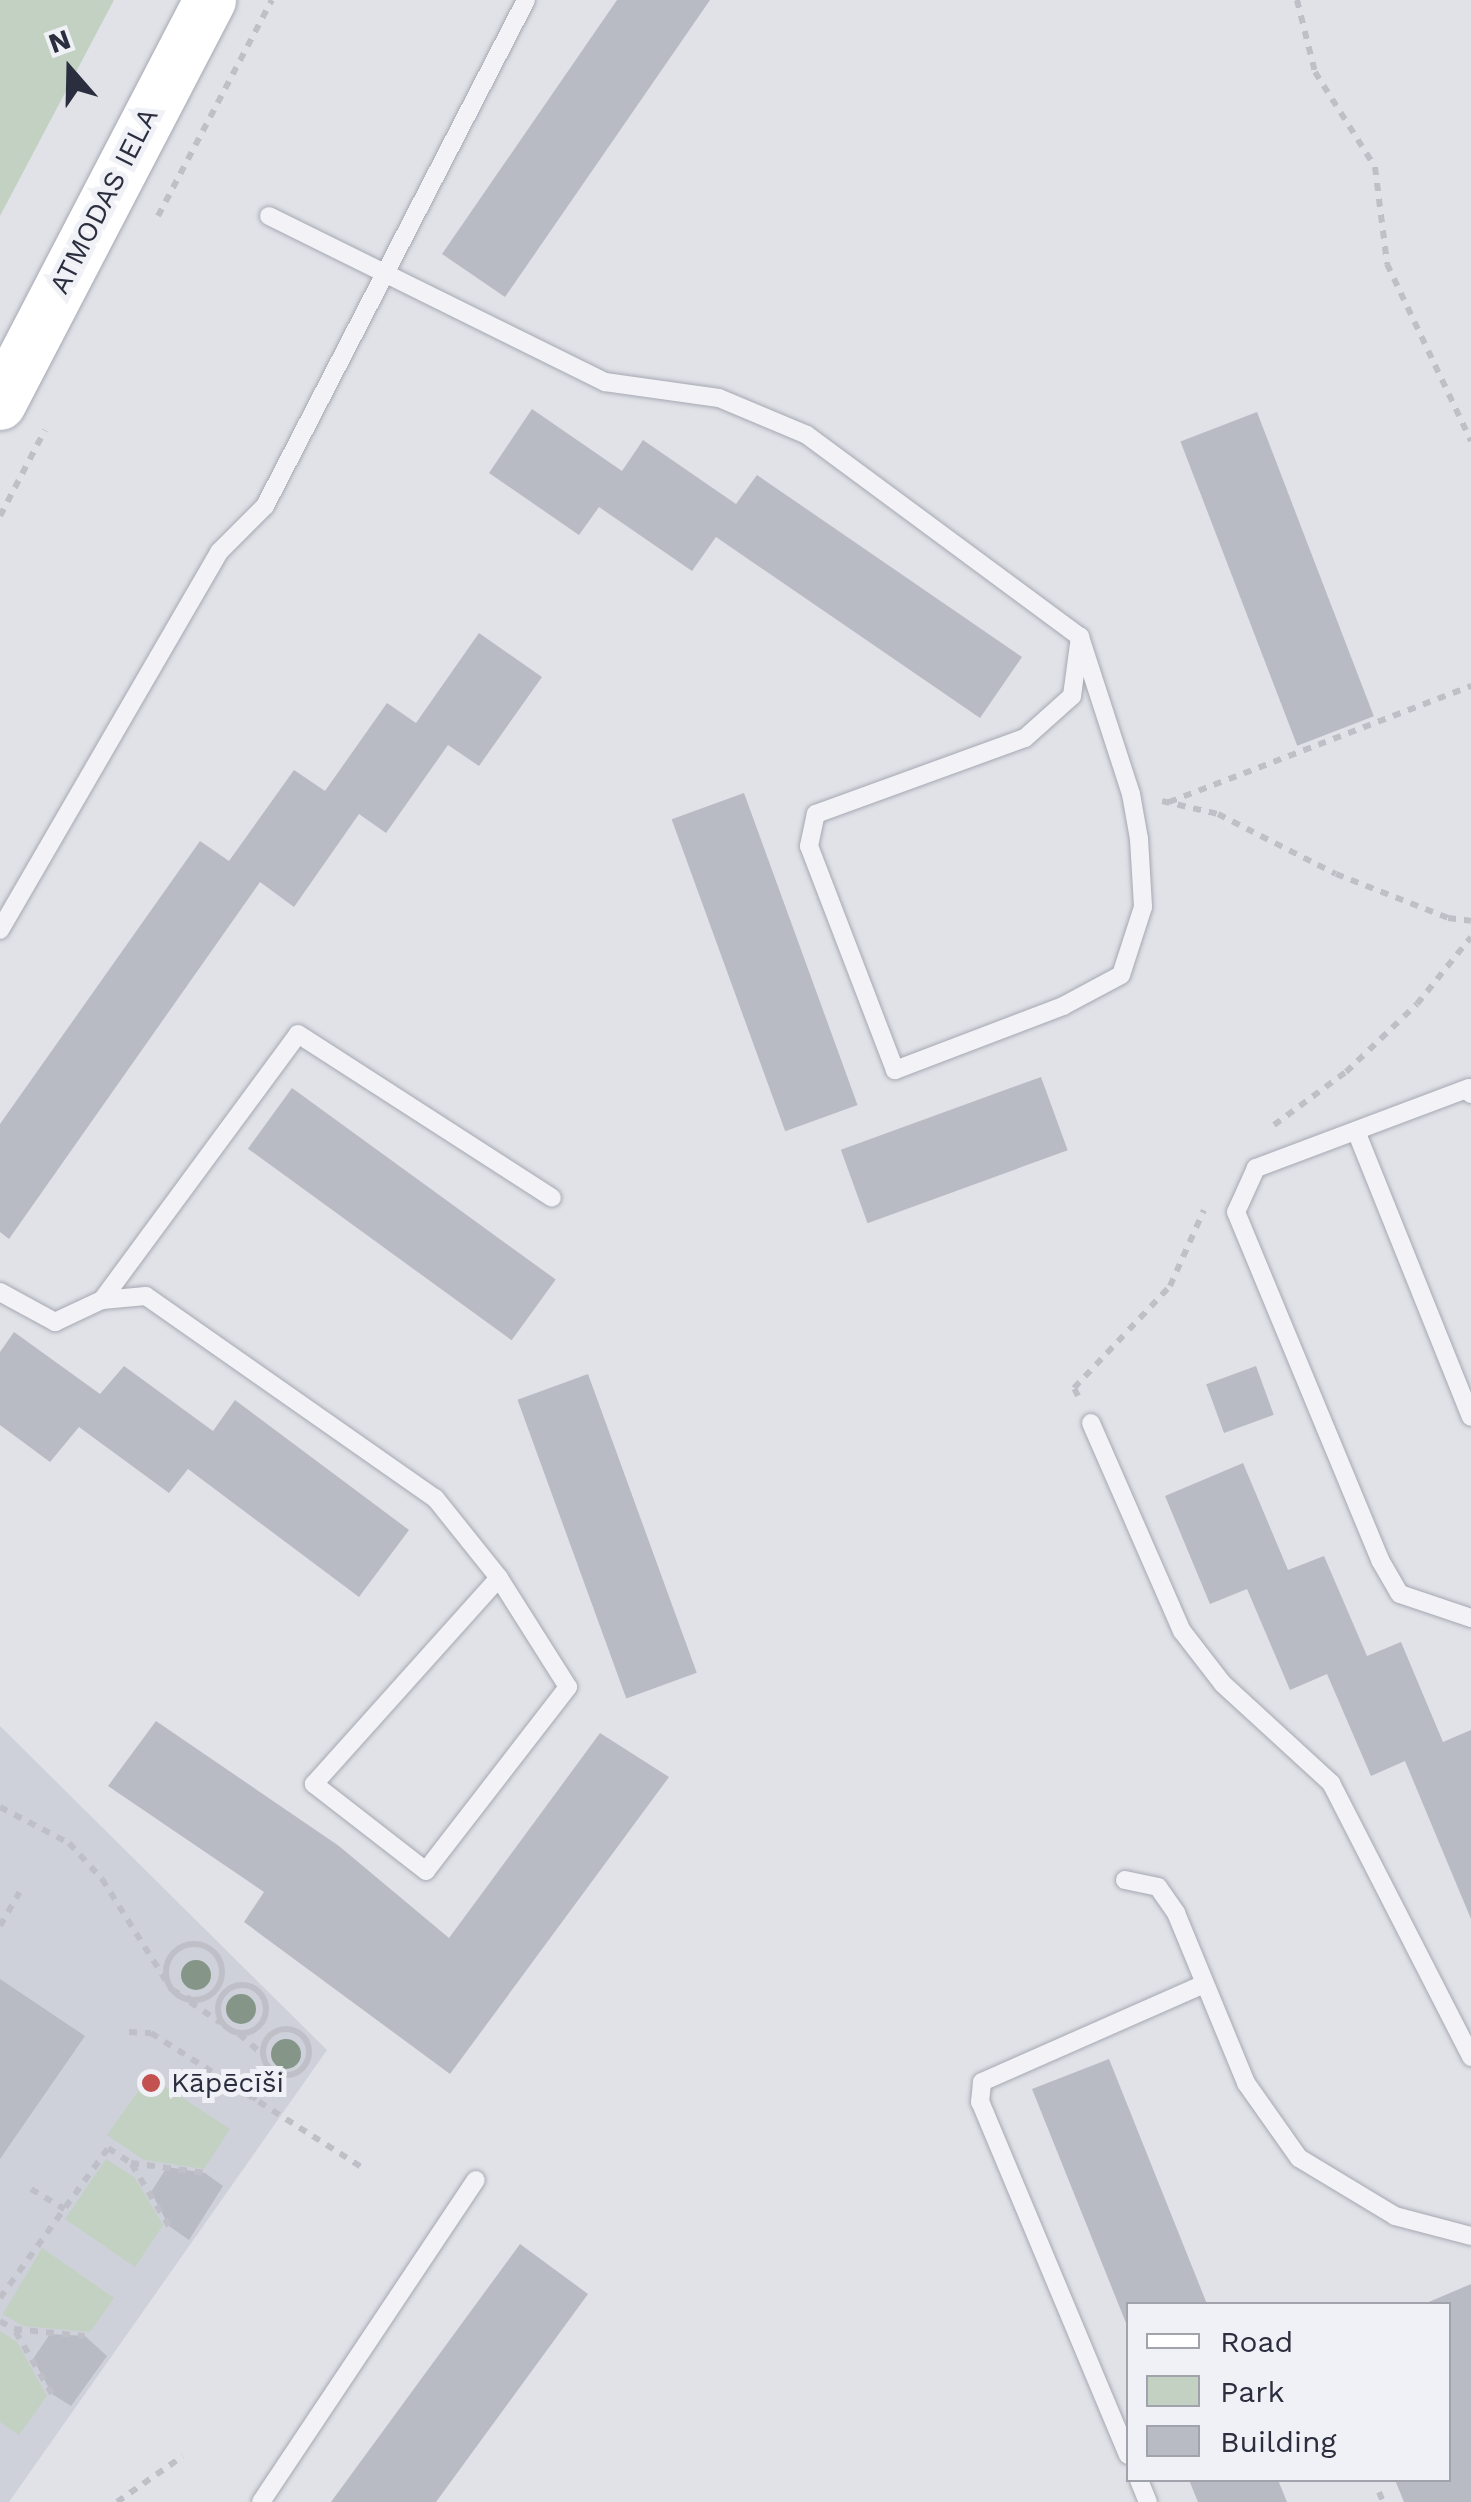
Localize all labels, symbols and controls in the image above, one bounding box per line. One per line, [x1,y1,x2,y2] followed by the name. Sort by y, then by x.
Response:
[20,20,120,120] north arrow
[44,22,75,60] text: N
[43,102,165,300] street label: ATMODAS IELA
[171,2066,284,2100] place label: Kāpēcīši
[140,2072,162,2094] marker: Kāpēcīši
[1126,2302,1451,2482] legend
[1220,2324,1293,2359] text: Road
[1220,2374,1285,2409] text: Park
[1220,2424,1337,2459] text: Building

